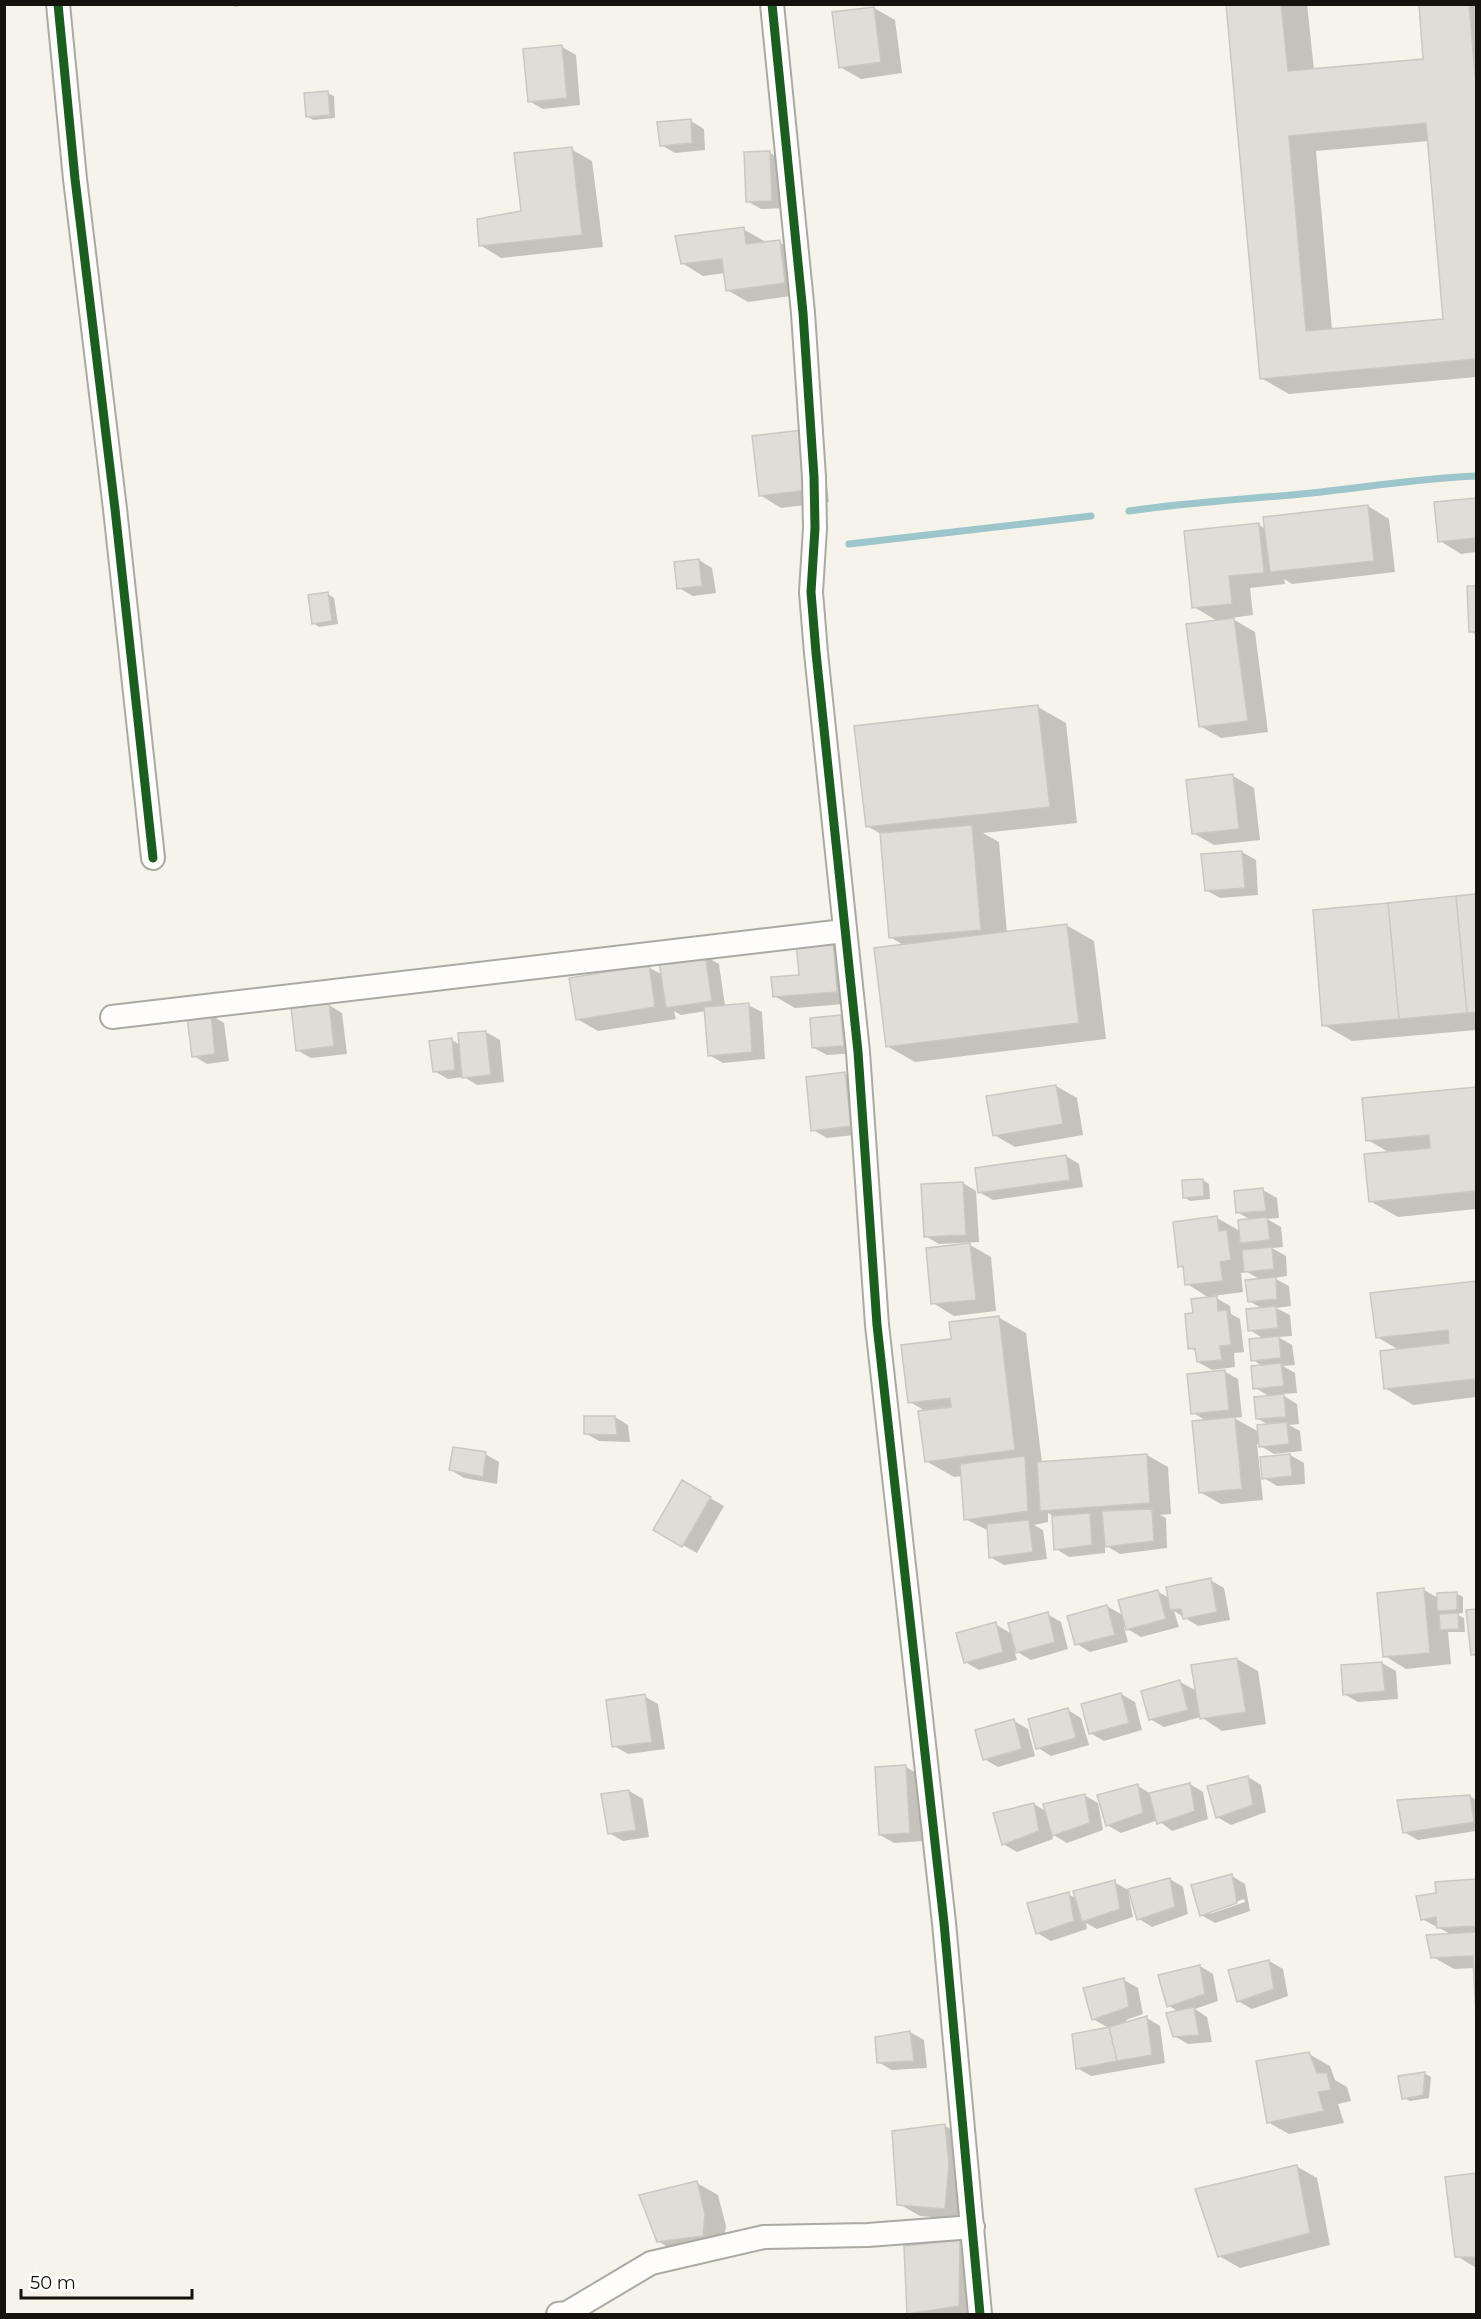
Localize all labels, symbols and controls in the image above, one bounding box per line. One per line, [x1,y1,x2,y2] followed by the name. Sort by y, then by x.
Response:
[21,2262,192,2300] scale bar
[30,2272,76,2294] text: 50 m

